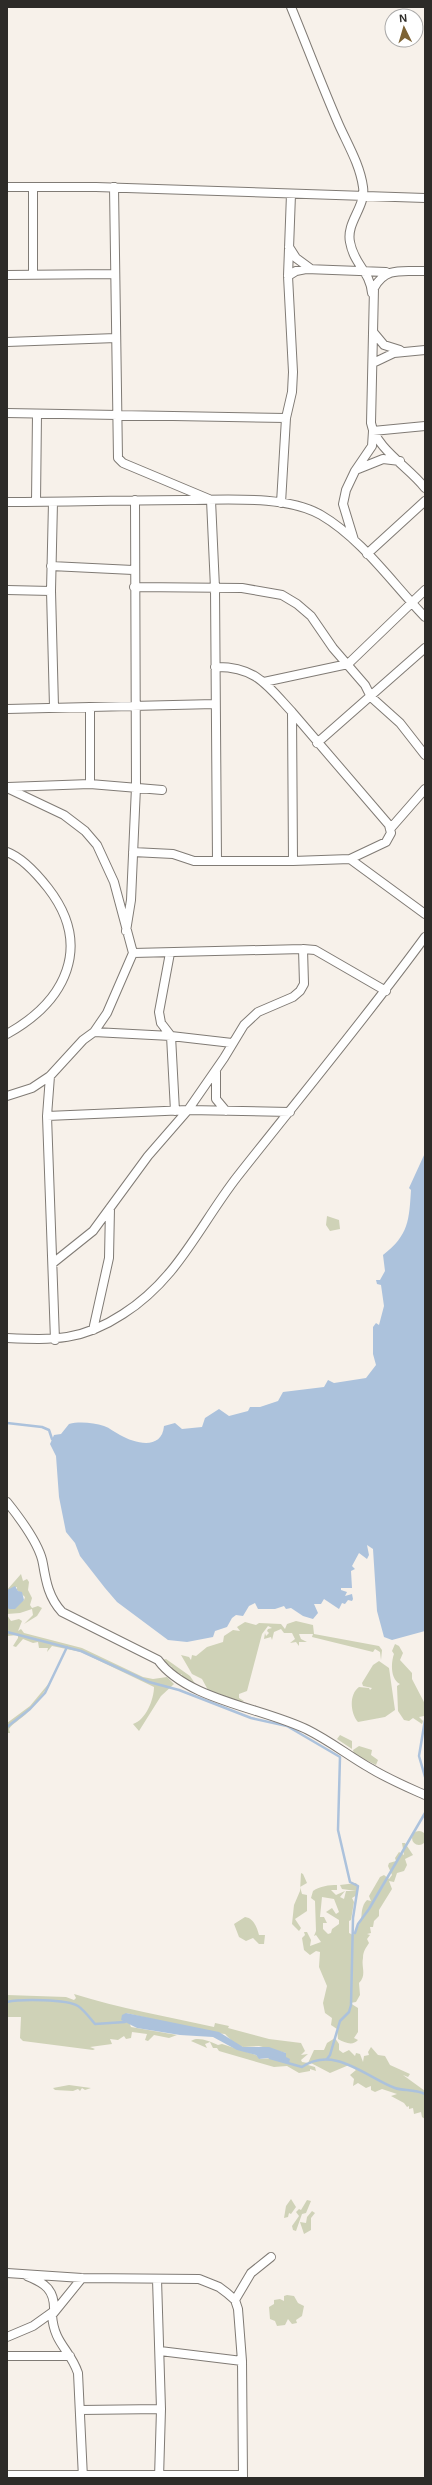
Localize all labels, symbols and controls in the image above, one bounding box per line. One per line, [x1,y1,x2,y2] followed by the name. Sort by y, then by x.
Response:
[384,8,424,48] north arrow
[399,12,408,24] text: N

